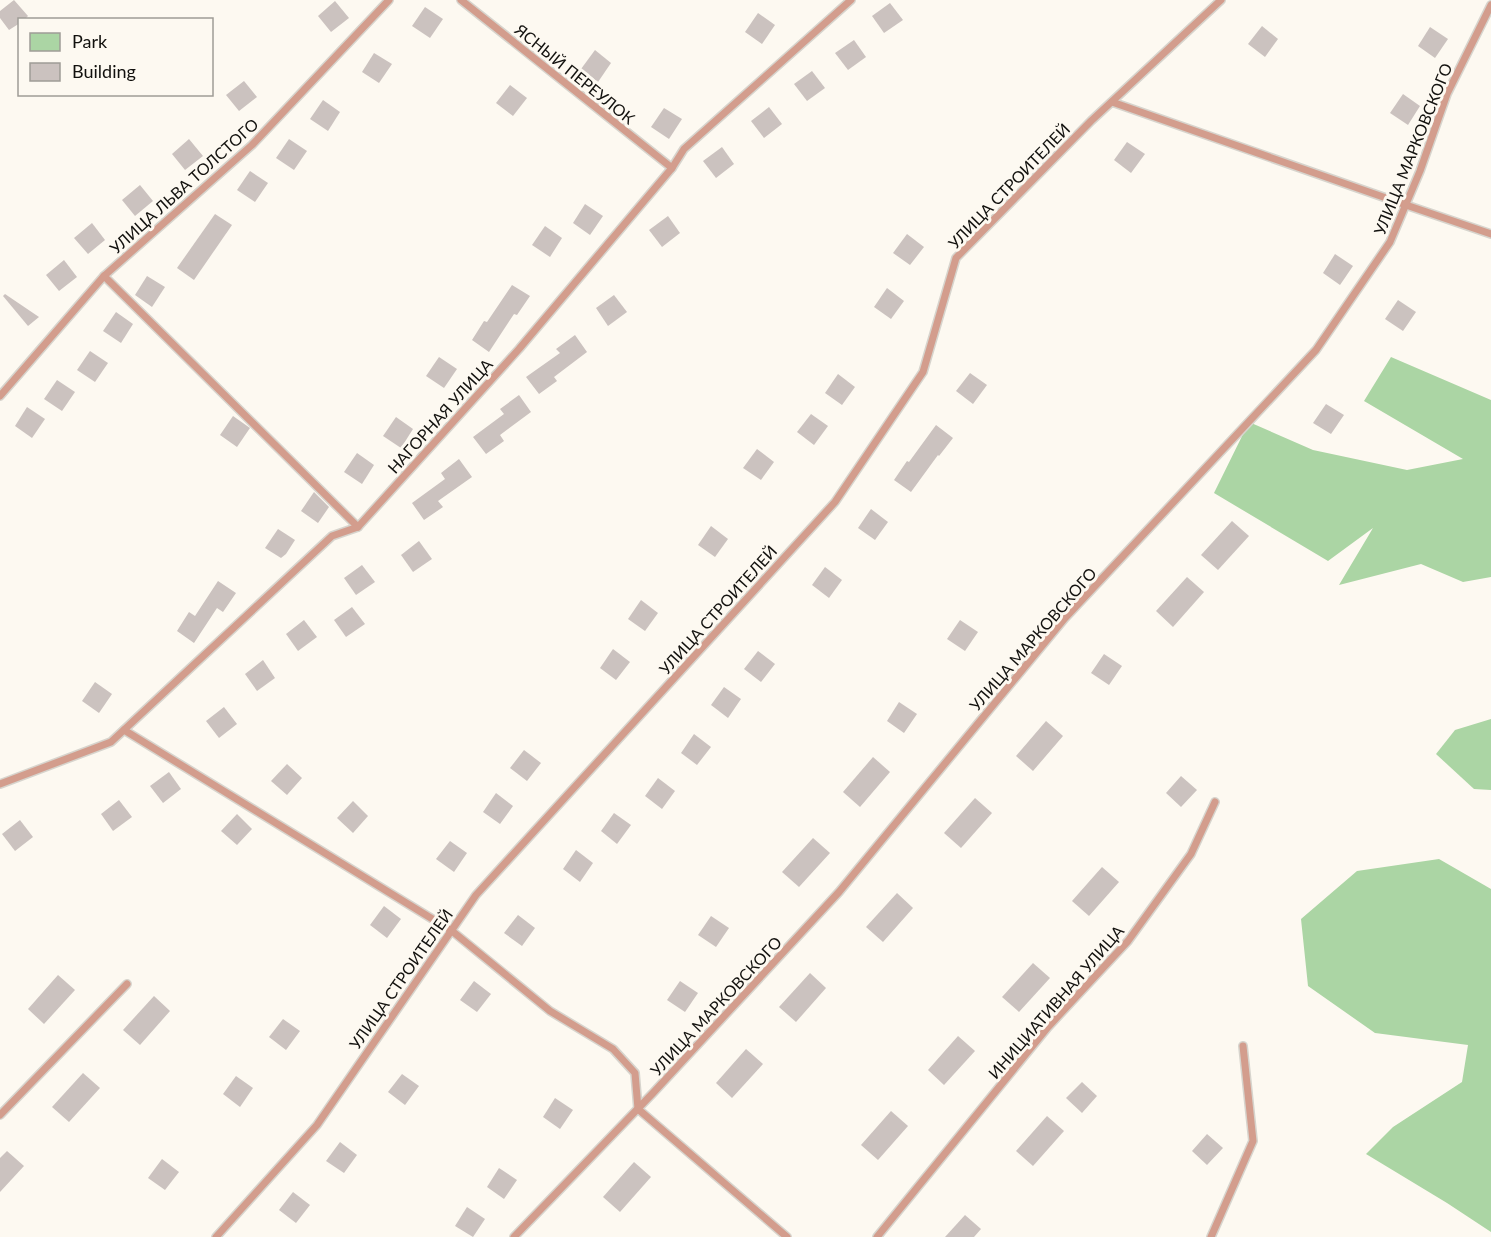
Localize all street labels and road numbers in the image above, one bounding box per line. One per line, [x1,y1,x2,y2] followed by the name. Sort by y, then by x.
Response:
[511,19,639,128] street label: ЯСНЫЙ ПЕРЕУЛОК
[1369,60,1456,237] street label: УЛИЦА МАРКОВСКОГО
[106,114,262,257] street label: УЛИЦА ЛЬВА ТОЛСТОГО
[944,119,1073,252] street label: УЛИЦА СТРОИТЕЛЕЙ
[383,354,496,477] street label: НАГОРНАЯ УЛИЦА
[655,541,780,678] street label: УЛИЦА СТРОИТЕЛЕЙ
[965,563,1100,714] street label: УЛИЦА МАРКОВСКОГО
[345,905,456,1052] street label: УЛИЦА СТРОИТЕЛЕЙ
[984,921,1128,1082] street label: ИНИЦИАТИВНАЯ УЛИЦА
[646,932,785,1079] street label: УЛИЦА МАРКОВСКОГО

